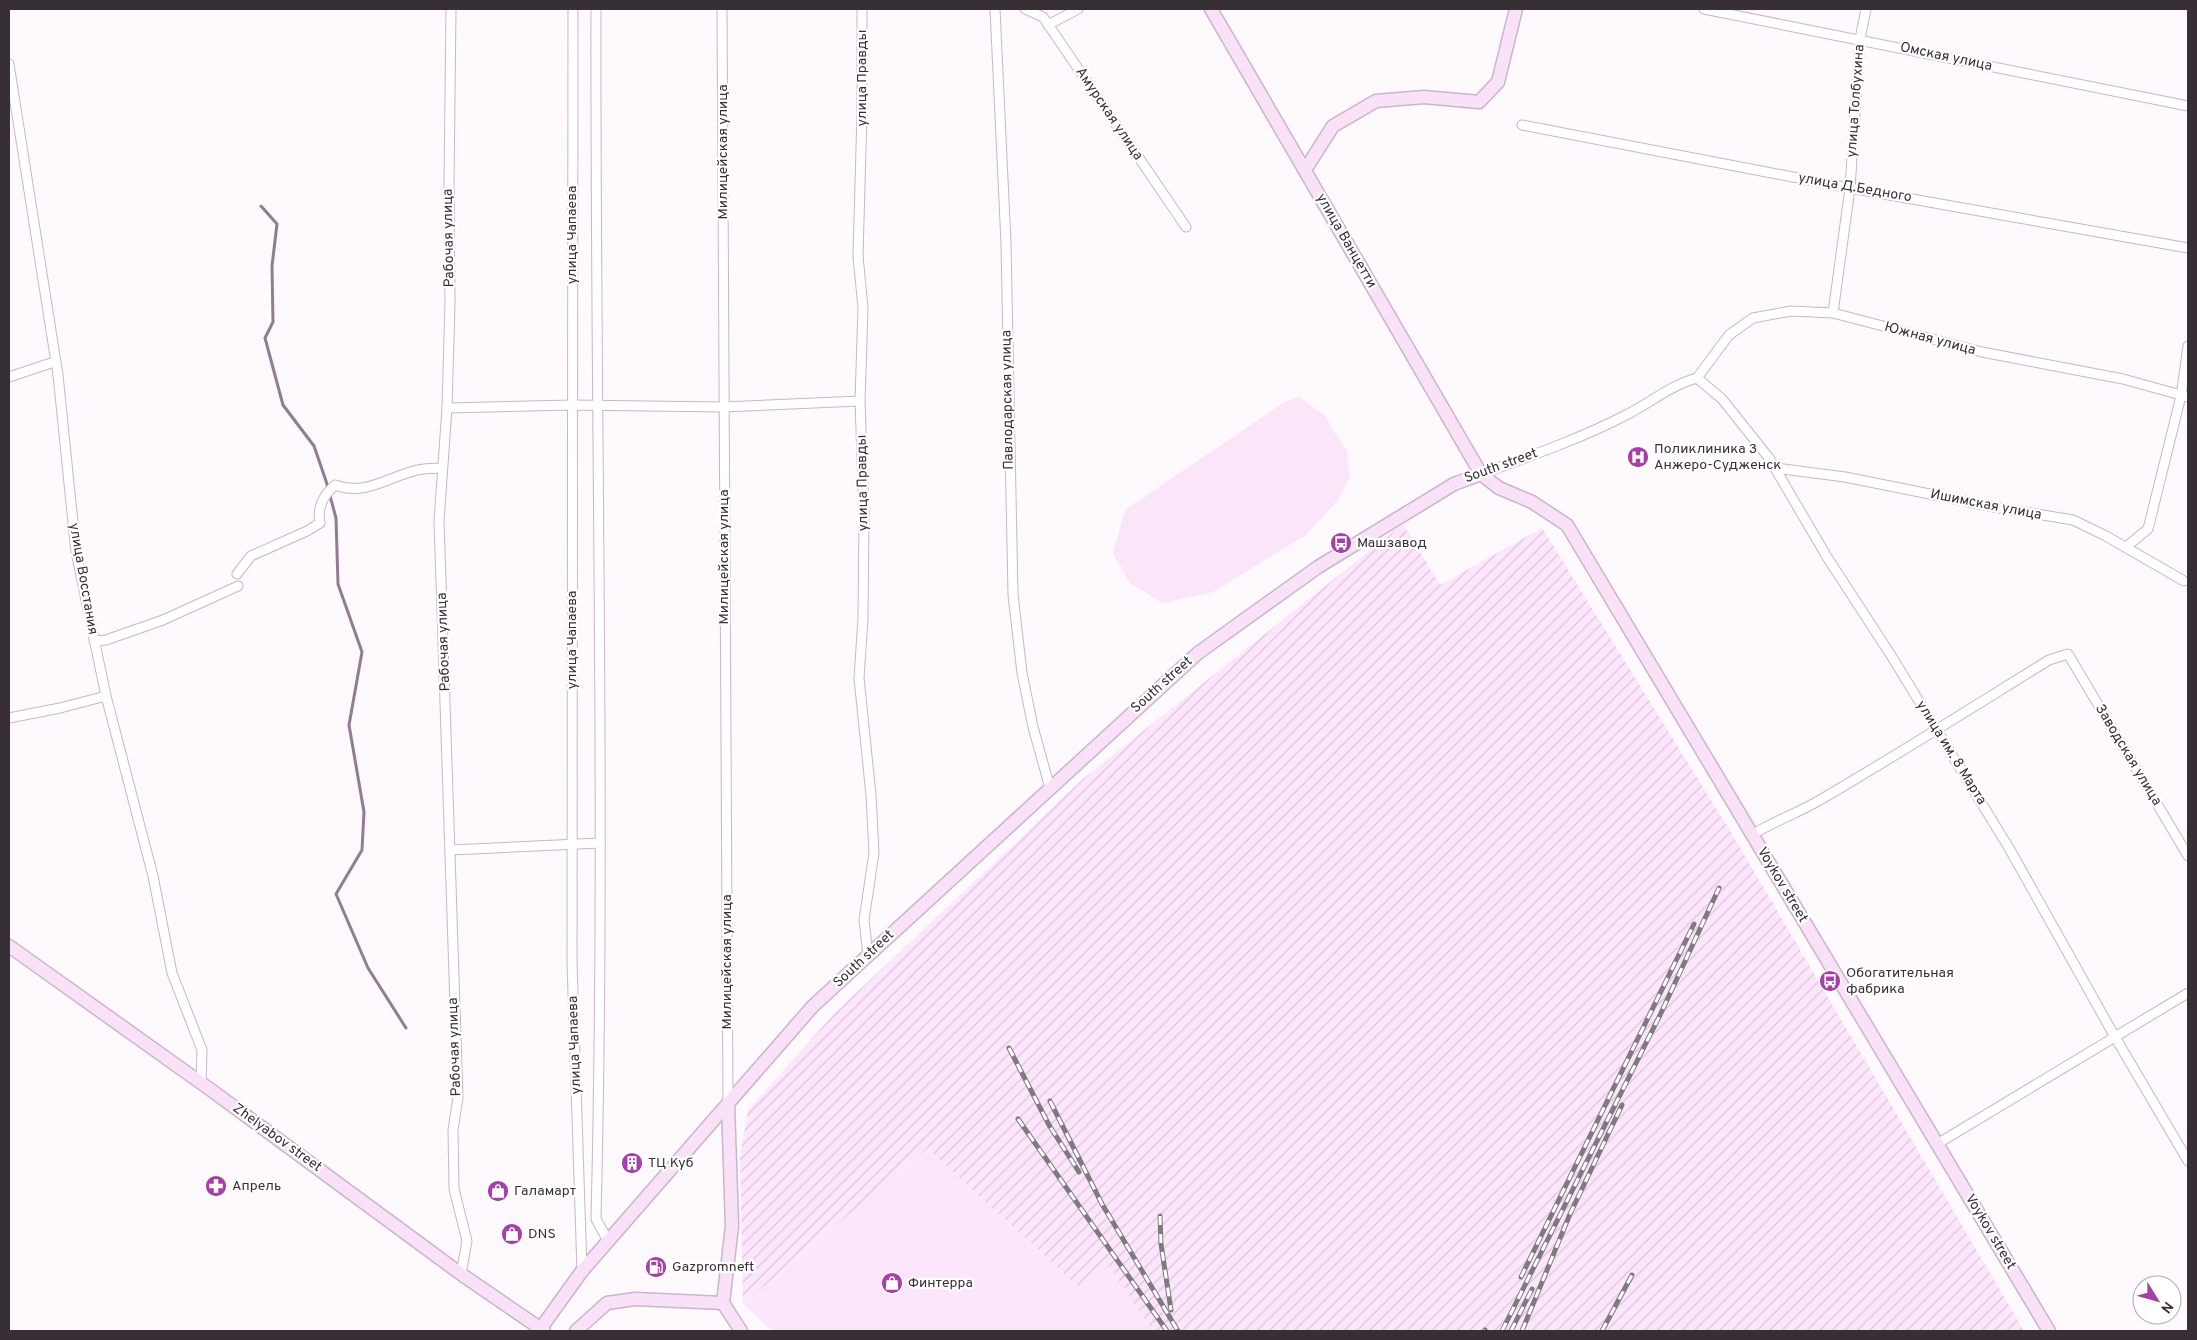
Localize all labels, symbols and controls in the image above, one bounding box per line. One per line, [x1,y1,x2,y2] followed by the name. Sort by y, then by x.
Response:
[854,30,871,126] street label: улица Правды
[1898,39,1994,75] street label: Омская улица
[1844,44,1868,158] street label: улица Толбухина
[1072,64,1146,164] street label: Амурская улица
[715,84,732,220] street label: Милицейская улица
[1797,170,1913,206] street label: улица Д.Бедного
[564,186,581,284] street label: улица Чапаева
[440,188,458,288] street label: Рабочая улица
[1312,191,1380,291] street label: улица Ванцетти
[1883,319,1977,359] street label: Южная улица
[998,330,1018,470] street label: Павлодарская улица
[854,434,872,532] street label: улица Правды
[1654,441,1781,474] place label: Поликлиника 3 Анжеро-Судженск
[1462,445,1540,487] street label: South street
[1626,445,1650,469] hospital icon: Поликлиника 3 Анжеро-Судженск
[1929,486,2043,524] street label: Ишимская улица
[716,489,733,625] street label: Милицейская улица
[65,522,101,636] street label: улица Восстания
[1329,531,1353,555] bus stop icon: Машзавод
[1357,535,1427,552] place label: Машзавод
[564,591,581,689] street label: улица Чапаева
[434,592,454,692] street label: Рабочая улица
[1128,653,1196,717] street label: South street
[1912,698,1990,808] street label: улица им. 8 Марта
[2091,701,2165,809] street label: Заводская улица
[1753,844,1811,926] street label: Voykov street
[719,894,736,1030] street label: Милицейская улица
[830,927,898,991] street label: South street
[1846,965,1954,998] place label: Обогатительная фабрика
[1818,969,1842,993] bus stop icon: Обогатительная фабрика
[565,995,585,1095] street label: улица Чапаева
[445,997,465,1097] street label: Рабочая улица
[229,1100,325,1176] street label: Zhelyabov street
[620,1151,644,1175] building icon: ТЦ Куб
[648,1155,694,1172] place label: ТЦ Куб
[204,1174,228,1198] pharmacy icon: Апрель
[232,1178,281,1195] place label: Апрель
[486,1179,510,1203] shop icon: Галамарт
[514,1183,576,1200] place label: Галамарт
[1961,1191,2019,1273] street label: Voykov street
[500,1222,524,1246] shop icon: DNS
[528,1226,556,1243] place label: DNS
[644,1255,668,1279] fuel station icon: Gazpromneft
[672,1259,754,1276] place label: Gazpromneft
[880,1271,904,1295] shop icon: Финтерра
[908,1275,973,1292] place label: Финтерра
[2132,1275,2182,1325] north arrow
[2156,1298,2176,1316] text: N

